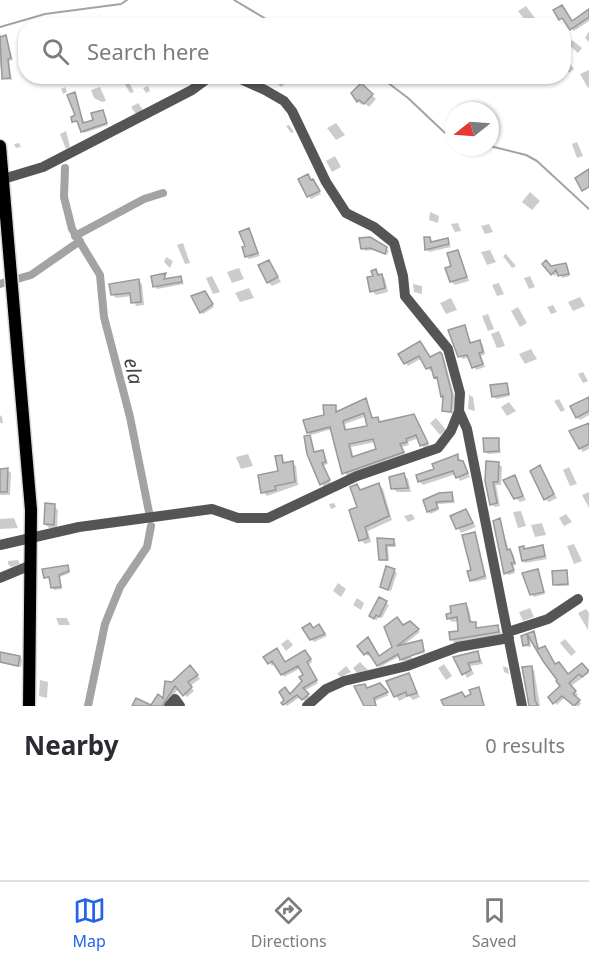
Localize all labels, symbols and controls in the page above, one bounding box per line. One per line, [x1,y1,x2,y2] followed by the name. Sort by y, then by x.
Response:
[18,18,571,84] search box
[39,35,72,68] icon: search
[87,36,209,66] text: Search here
[445,102,499,156] north arrow
[118,355,150,387] water label: ela
[24,727,119,763] text: Nearby
[485,732,565,759] text: 0 results
[72,894,106,952] tab: Map
[251,894,327,952] tab: Directions
[472,894,516,952] tab: Saved

